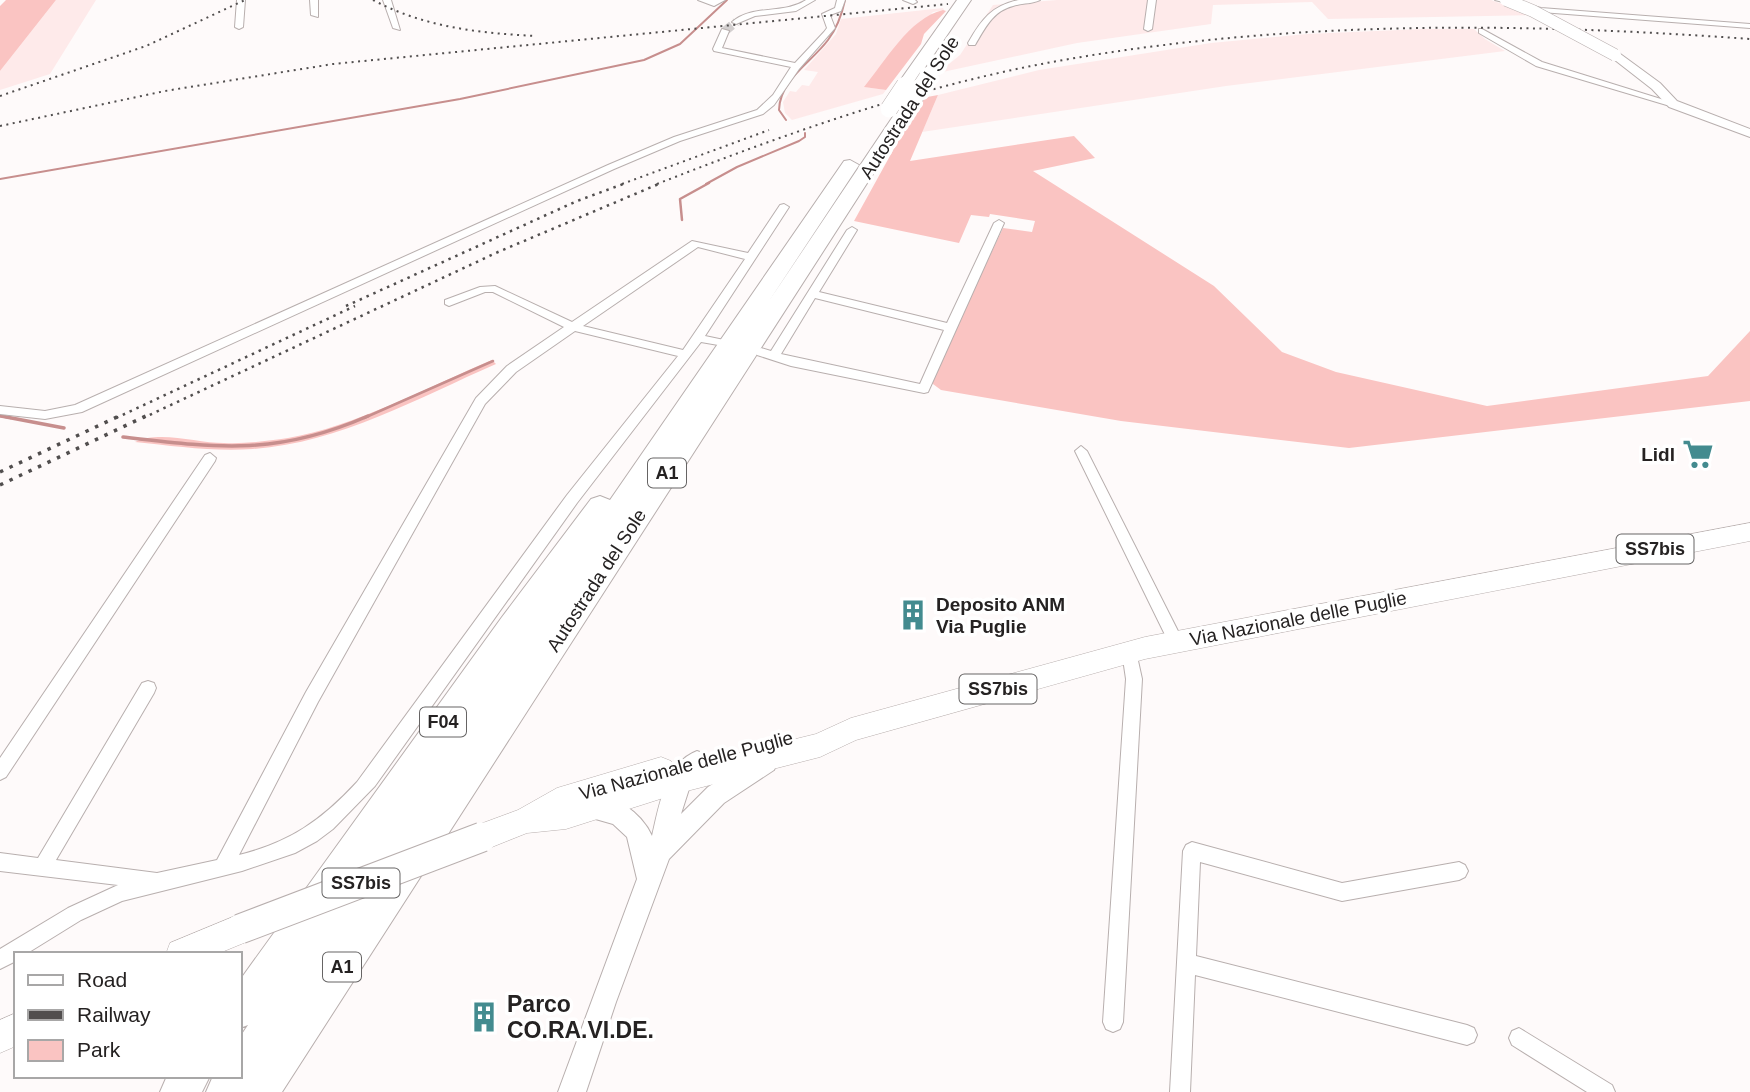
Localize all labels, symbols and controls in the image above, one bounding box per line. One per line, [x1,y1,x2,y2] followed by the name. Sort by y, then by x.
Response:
[855,32,963,183] street label: Autostrada del Sole
[1681,437,1715,471] supermarket icon: Lidl
[1641,444,1675,465] place label: Lidl
[648,458,686,488] road number: A1
[542,505,650,656] street label: Autostrada del Sole
[1616,534,1694,564] road number: SS7bis
[1188,587,1408,650] street label: Via Nazionale delle Puglie
[936,594,1065,637] place label: Deposito ANM Via Puglie
[896,598,930,632] building icon: Deposito ANM Via Puglie
[960,674,1036,704] road number: SS7bis
[420,708,466,736] road number: F04
[577,727,795,804] street label: Via Nazionale delle Puglie
[322,868,400,898] road number: SS7bis
[14,952,242,1078] legend
[323,952,361,982] road number: A1
[77,968,127,991] text: Road
[507,991,654,1043] place label: Parco CO.RA.VI.DE.
[467,1000,501,1034] building icon: Parco CO.RA.VI.DE.
[77,1003,151,1026] text: Railway
[77,1038,121,1061] text: Park

